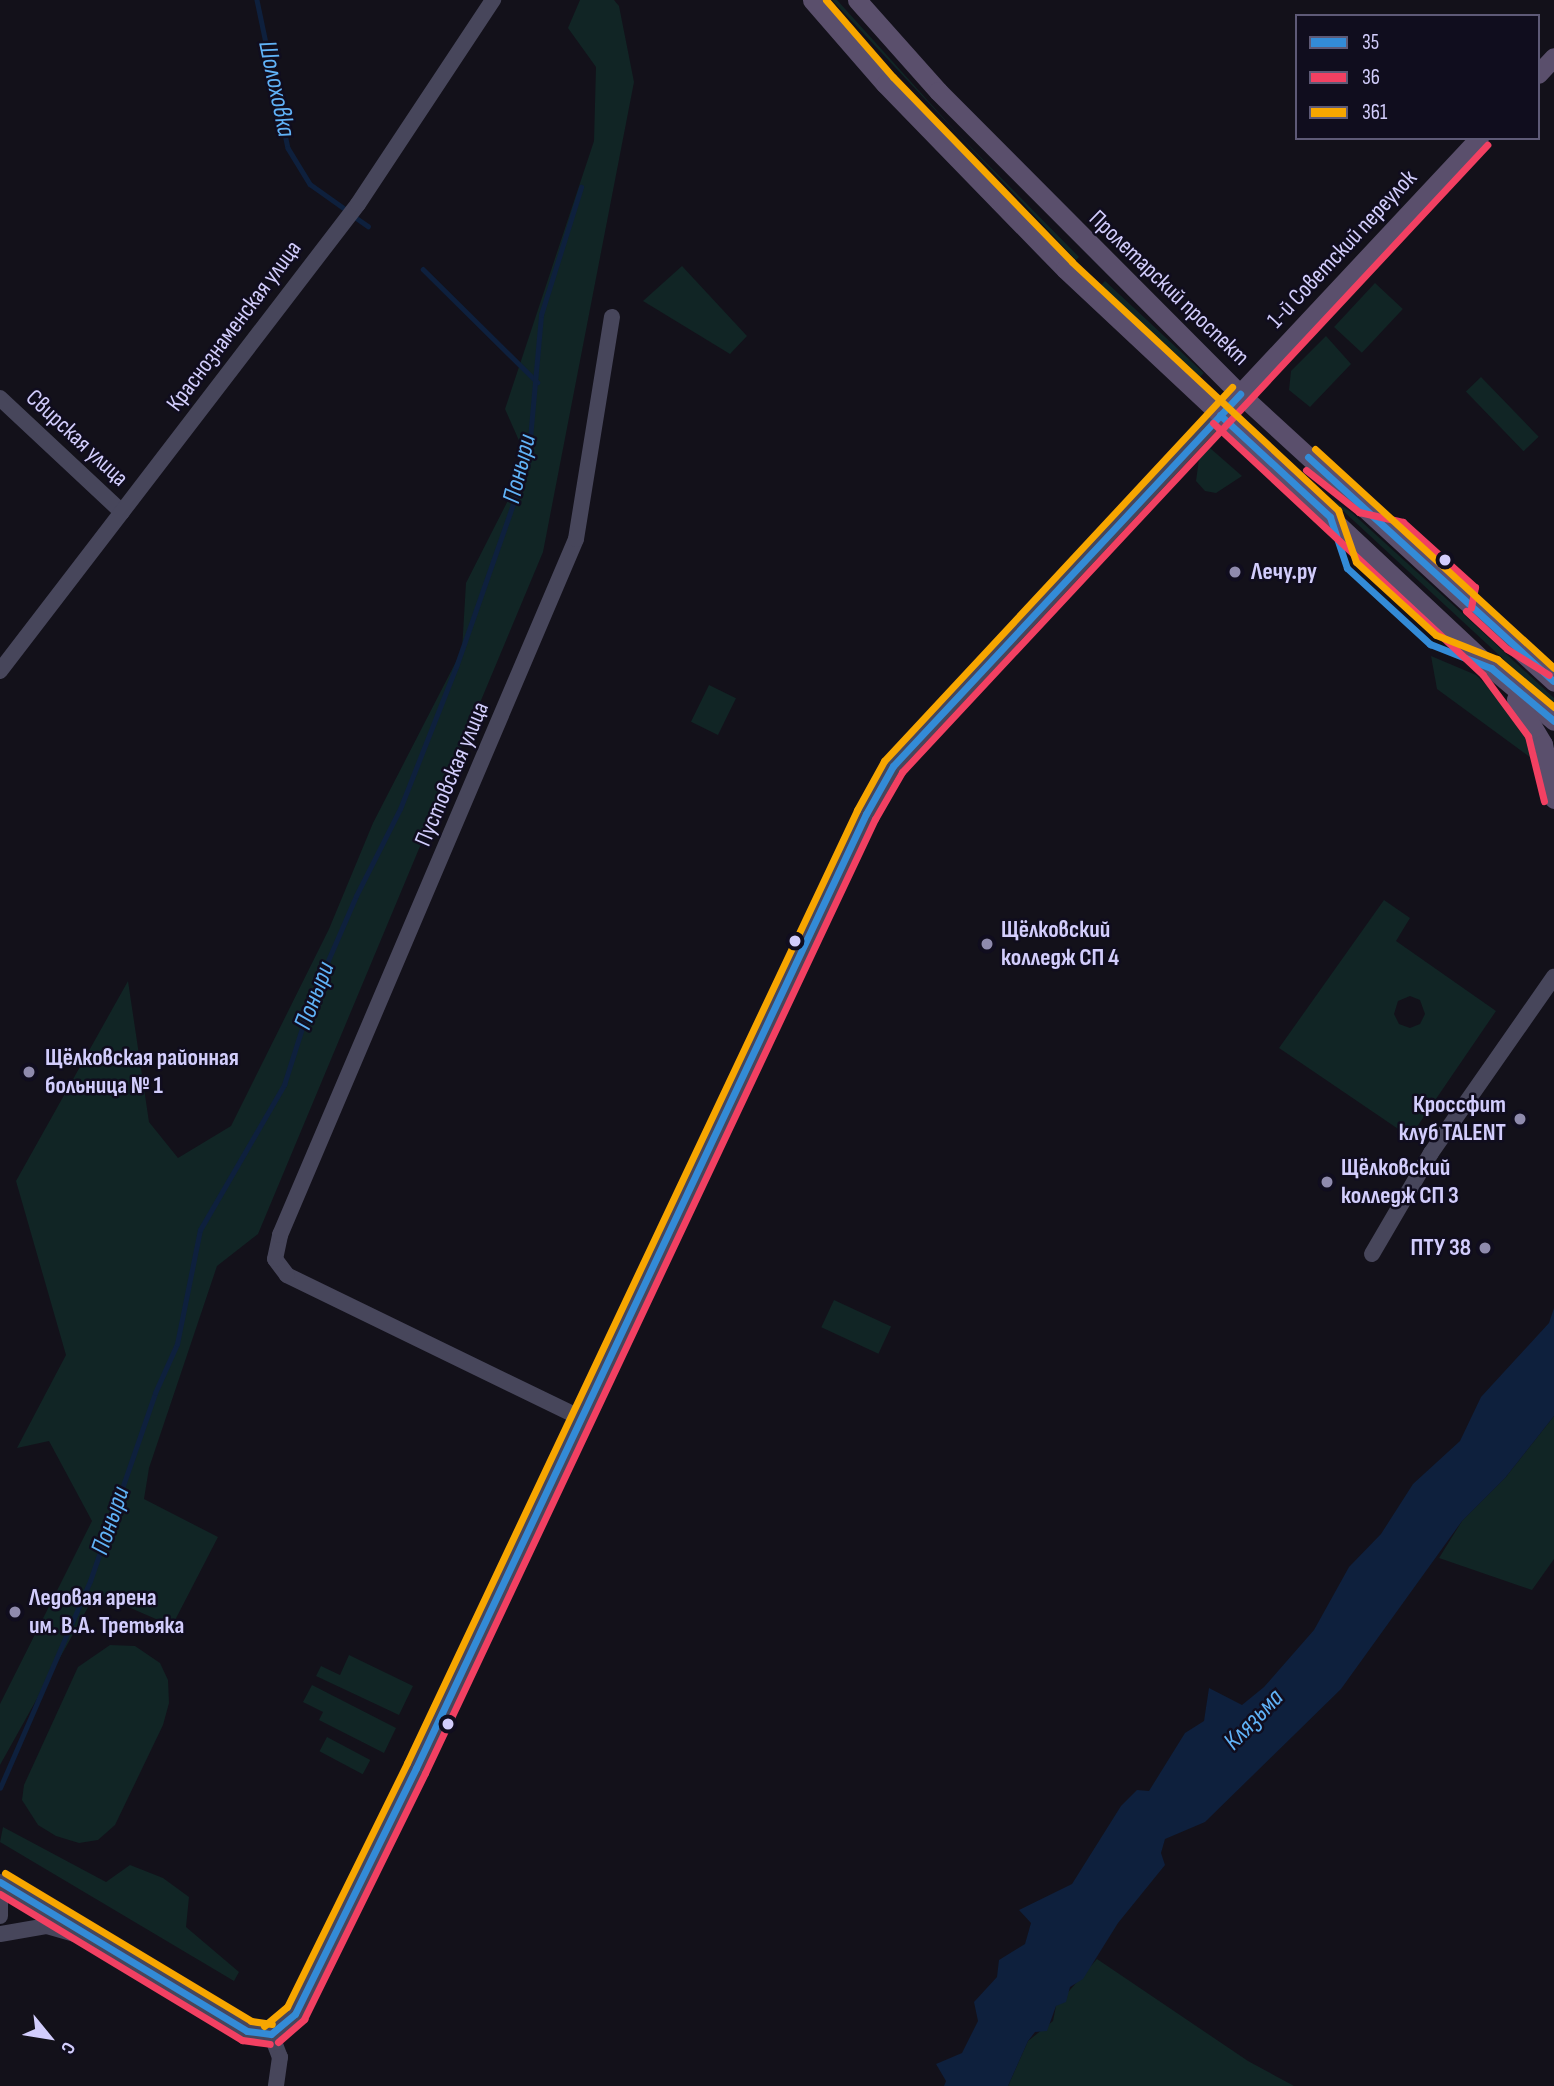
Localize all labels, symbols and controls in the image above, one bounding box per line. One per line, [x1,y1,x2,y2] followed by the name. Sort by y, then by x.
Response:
[1295,14,1540,140] legend
[1362,30,1379,55] text: 35
[251,38,301,140] water label: Шолоховка
[1362,65,1380,90] text: 36
[1362,100,1387,125] text: 361
[1261,164,1423,334] street label: 1-й Советский переулок
[1083,204,1255,372] street label: Пролетарский проспект
[160,235,308,417] street label: Краснознаменская улица
[20,383,134,493] street label: Свирская улица
[496,431,544,507] water label: Поныри
[1438,553,1452,567] unlabelled marker
[1251,558,1317,586] place label: Лечу.ру
[1225,562,1245,582] marker: Лечу.ру
[409,698,495,850] street label: Пустовская улица
[1001,916,1119,972] place label: Щёлковский колледж СП 4
[788,934,802,948] unlabelled marker
[979,936,995,952] marker: Щёлковский колледж СП 4
[288,958,342,1034] water label: Поныри
[45,1044,239,1100] place label: Щёлковская районная больница № 1
[19,1062,39,1082] marker: Щёлковская районная больница № 1
[1399,1091,1506,1147] place label: Кроссфит клуб TALENT
[1512,1111,1528,1127] marker: Кроссфит клуб TALENT
[1341,1154,1459,1210] place label: Щёлковский колледж СП 3
[1319,1174,1335,1190] marker: Щёлковский колледж СП 3
[1411,1234,1471,1262] place label: ПТУ 38
[1477,1240,1493,1256] marker: ПТУ 38
[85,1483,137,1559] water label: Поныри
[29,1584,184,1640] place label: Ледовая арена им. В.А. Третьяка
[7,1604,23,1620] marker: Ледовая арена им. В.А. Третьяка
[1217,1683,1291,1757] water label: Клязьма
[441,1717,455,1731] unlabelled marker
[14,2002,84,2072] north arrow
[55,2038,80,2058] text: С

